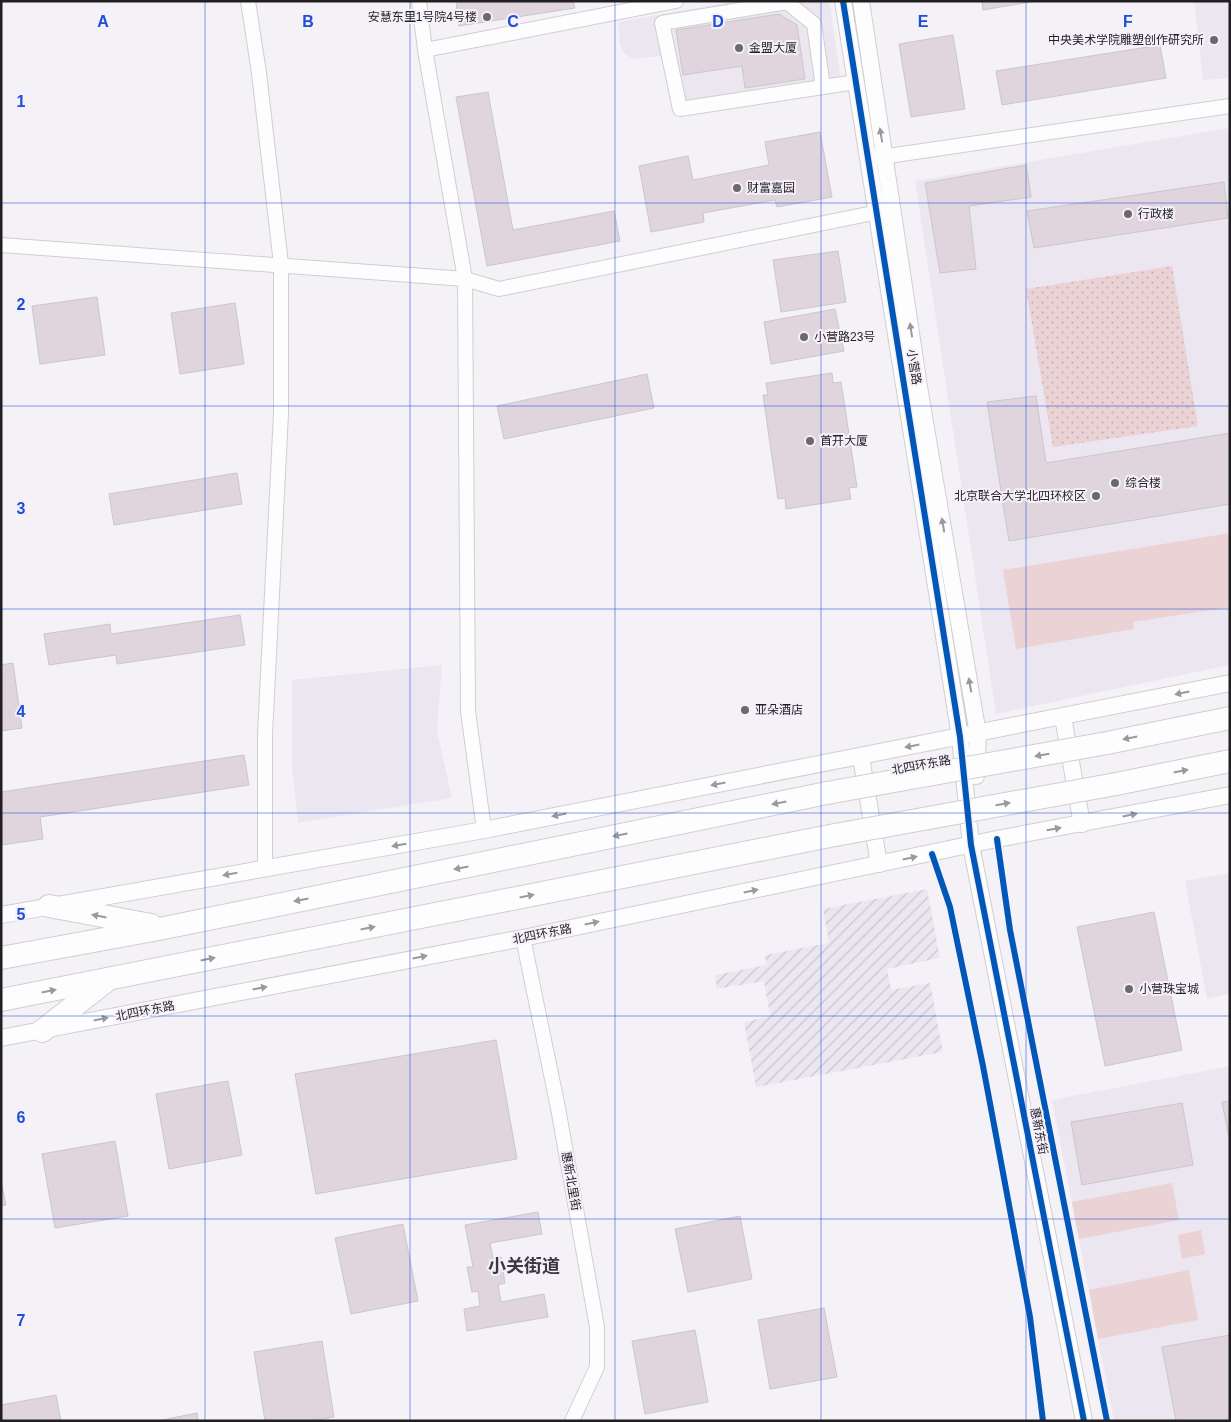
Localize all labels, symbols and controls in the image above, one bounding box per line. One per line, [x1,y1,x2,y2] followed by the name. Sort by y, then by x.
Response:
[368,10,477,24] place label: 安慧东里1号院4号楼
[481,11,493,23] marker: 安慧东里1号院4号楼
[97,13,109,30] text: A
[302,13,314,30] text: B
[507,13,519,30] text: C
[712,13,724,30] text: D
[918,13,929,30] text: E
[1123,13,1133,30] text: F
[1048,33,1204,47] place label: 中央美术学院雕塑创作研究所
[1208,34,1220,46] marker: 中央美术学院雕塑创作研究所
[749,41,797,55] place label: 金盟大厦
[733,42,745,54] marker: 金盟大厦
[17,93,26,110] text: 1
[877,127,885,143] one-way arrow
[747,181,795,195] place label: 财富嘉园
[731,182,743,194] marker: 财富嘉园
[1138,207,1174,221] place label: 行政楼
[1122,208,1134,220] marker: 行政楼
[17,296,26,313] text: 2
[907,322,915,338] one-way arrow
[814,330,875,344] place label: 小营路23号
[798,331,810,343] marker: 小营路23号
[904,348,924,386] street label: 小营路
[820,434,868,448] place label: 首开大厦
[804,435,816,447] marker: 首开大厦
[1125,476,1161,490] place label: 综合楼
[1109,477,1121,489] marker: 综合楼
[954,489,1086,503] place label: 北京联合大学北四环校区
[1090,490,1102,502] marker: 北京联合大学北四环校区
[17,500,26,517] text: 3
[938,517,946,533] one-way arrow
[965,677,973,693] one-way arrow
[1174,689,1190,697] one-way arrow
[17,703,26,720] text: 4
[755,703,803,717] place label: 亚朵酒店
[739,704,751,716] marker: 亚朵酒店
[1122,735,1138,743] one-way arrow
[904,743,920,751] one-way arrow
[1033,751,1049,759] one-way arrow
[890,753,952,777] street label: 北四环东路
[1173,767,1188,775] one-way arrow
[710,781,726,789] one-way arrow
[772,799,787,807] one-way arrow
[996,800,1012,808] one-way arrow
[1122,810,1138,818] one-way arrow
[551,811,566,819] one-way arrow
[1046,825,1062,833] one-way arrow
[612,832,628,840] one-way arrow
[391,841,407,849] one-way arrow
[903,854,918,862] one-way arrow
[452,864,468,872] one-way arrow
[221,871,237,879] one-way arrow
[744,886,760,894] one-way arrow
[520,892,535,900] one-way arrow
[294,896,309,904] one-way arrow
[17,906,26,923] text: 5
[91,911,107,919] one-way arrow
[584,919,600,927] one-way arrow
[511,921,573,947] street label: 北四环东路
[360,923,376,931] one-way arrow
[412,953,428,961] one-way arrow
[201,955,217,963] one-way arrow
[1139,982,1199,996] place label: 小营珠宝城
[1123,983,1135,995] marker: 小营珠宝城
[253,984,269,992] one-way arrow
[41,987,57,995] one-way arrow
[114,998,176,1024] street label: 北四环东路
[93,1015,109,1023] one-way arrow
[1028,1106,1050,1156] street label: 惠新东街
[17,1109,26,1126] text: 6
[559,1150,583,1212] street label: 惠新北里街
[488,1256,560,1276] district label: 小关街道
[17,1312,26,1329] text: 7

